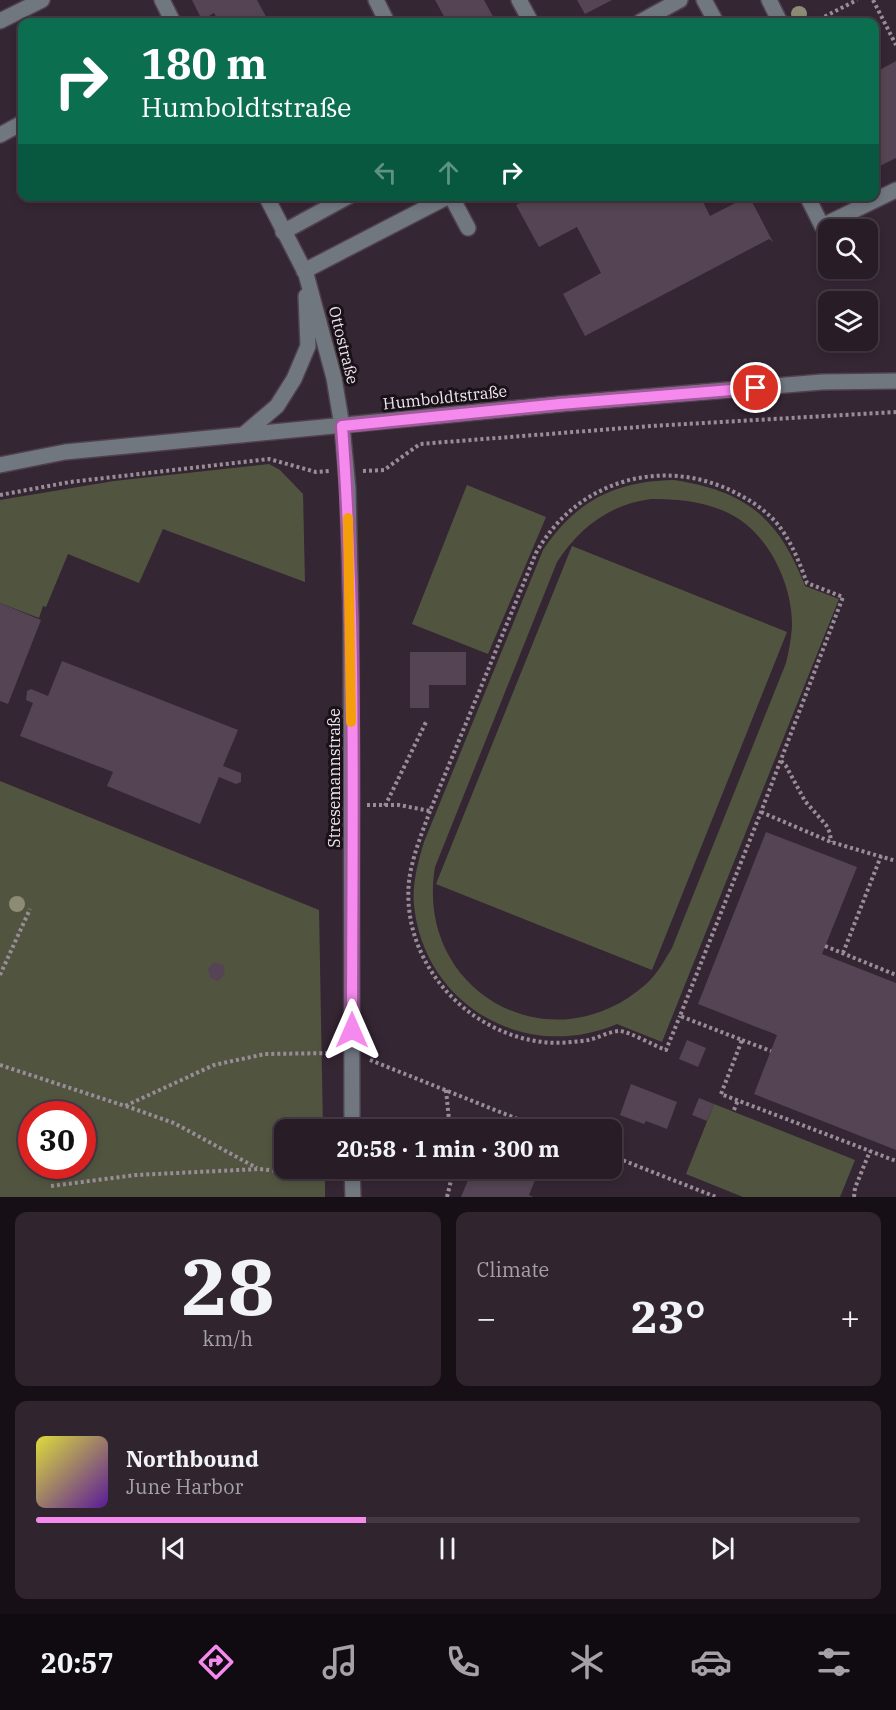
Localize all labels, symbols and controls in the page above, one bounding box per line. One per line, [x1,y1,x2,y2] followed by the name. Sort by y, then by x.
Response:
[141,36,267,91] text: 180 m
[42,42,120,120] icon: right
[141,89,351,124] text: Humboldtstraße
[369,156,402,189] icon: left
[432,156,465,189] icon: ahead
[495,156,528,189] icon: right
[818,219,878,351] map controls
[818,219,878,279] button: search
[818,291,878,351] button: layers
[325,304,363,386] street label: Ottostraße
[730,362,781,413] pin
[739,371,772,404] icon: arrive
[382,381,508,413] street label: Humboldtstraße
[324,708,344,848] street label: Stresemannstraße
[320,998,384,1062] position arrow
[18,1101,96,1179] speed limit sign: 30
[336,1134,560,1163] text: 20:58 · 1 min · 300 m
[181,1235,275,1336] text: 28
[477,1256,549,1283] text: Climate
[631,1287,706,1345] text: 23°
[477,1296,496,1339] text: −
[840,1296,860,1339] text: +
[202,1325,253,1352] text: km/h
[126,1444,259,1473] text: Northbound
[126,1473,243,1500] text: June Harbor
[157,1532,190,1565] icon: previous
[431,1532,464,1565] icon: pause
[706,1532,739,1565] icon: next
[195,1641,237,1683] icon: directions
[319,1641,361,1683] icon: music
[442,1641,484,1683] icon: phone
[566,1641,608,1683] icon: climate
[690,1641,732,1683] icon: car
[813,1641,855,1683] icon: filters
[41,1645,114,1680] text: 20:57

